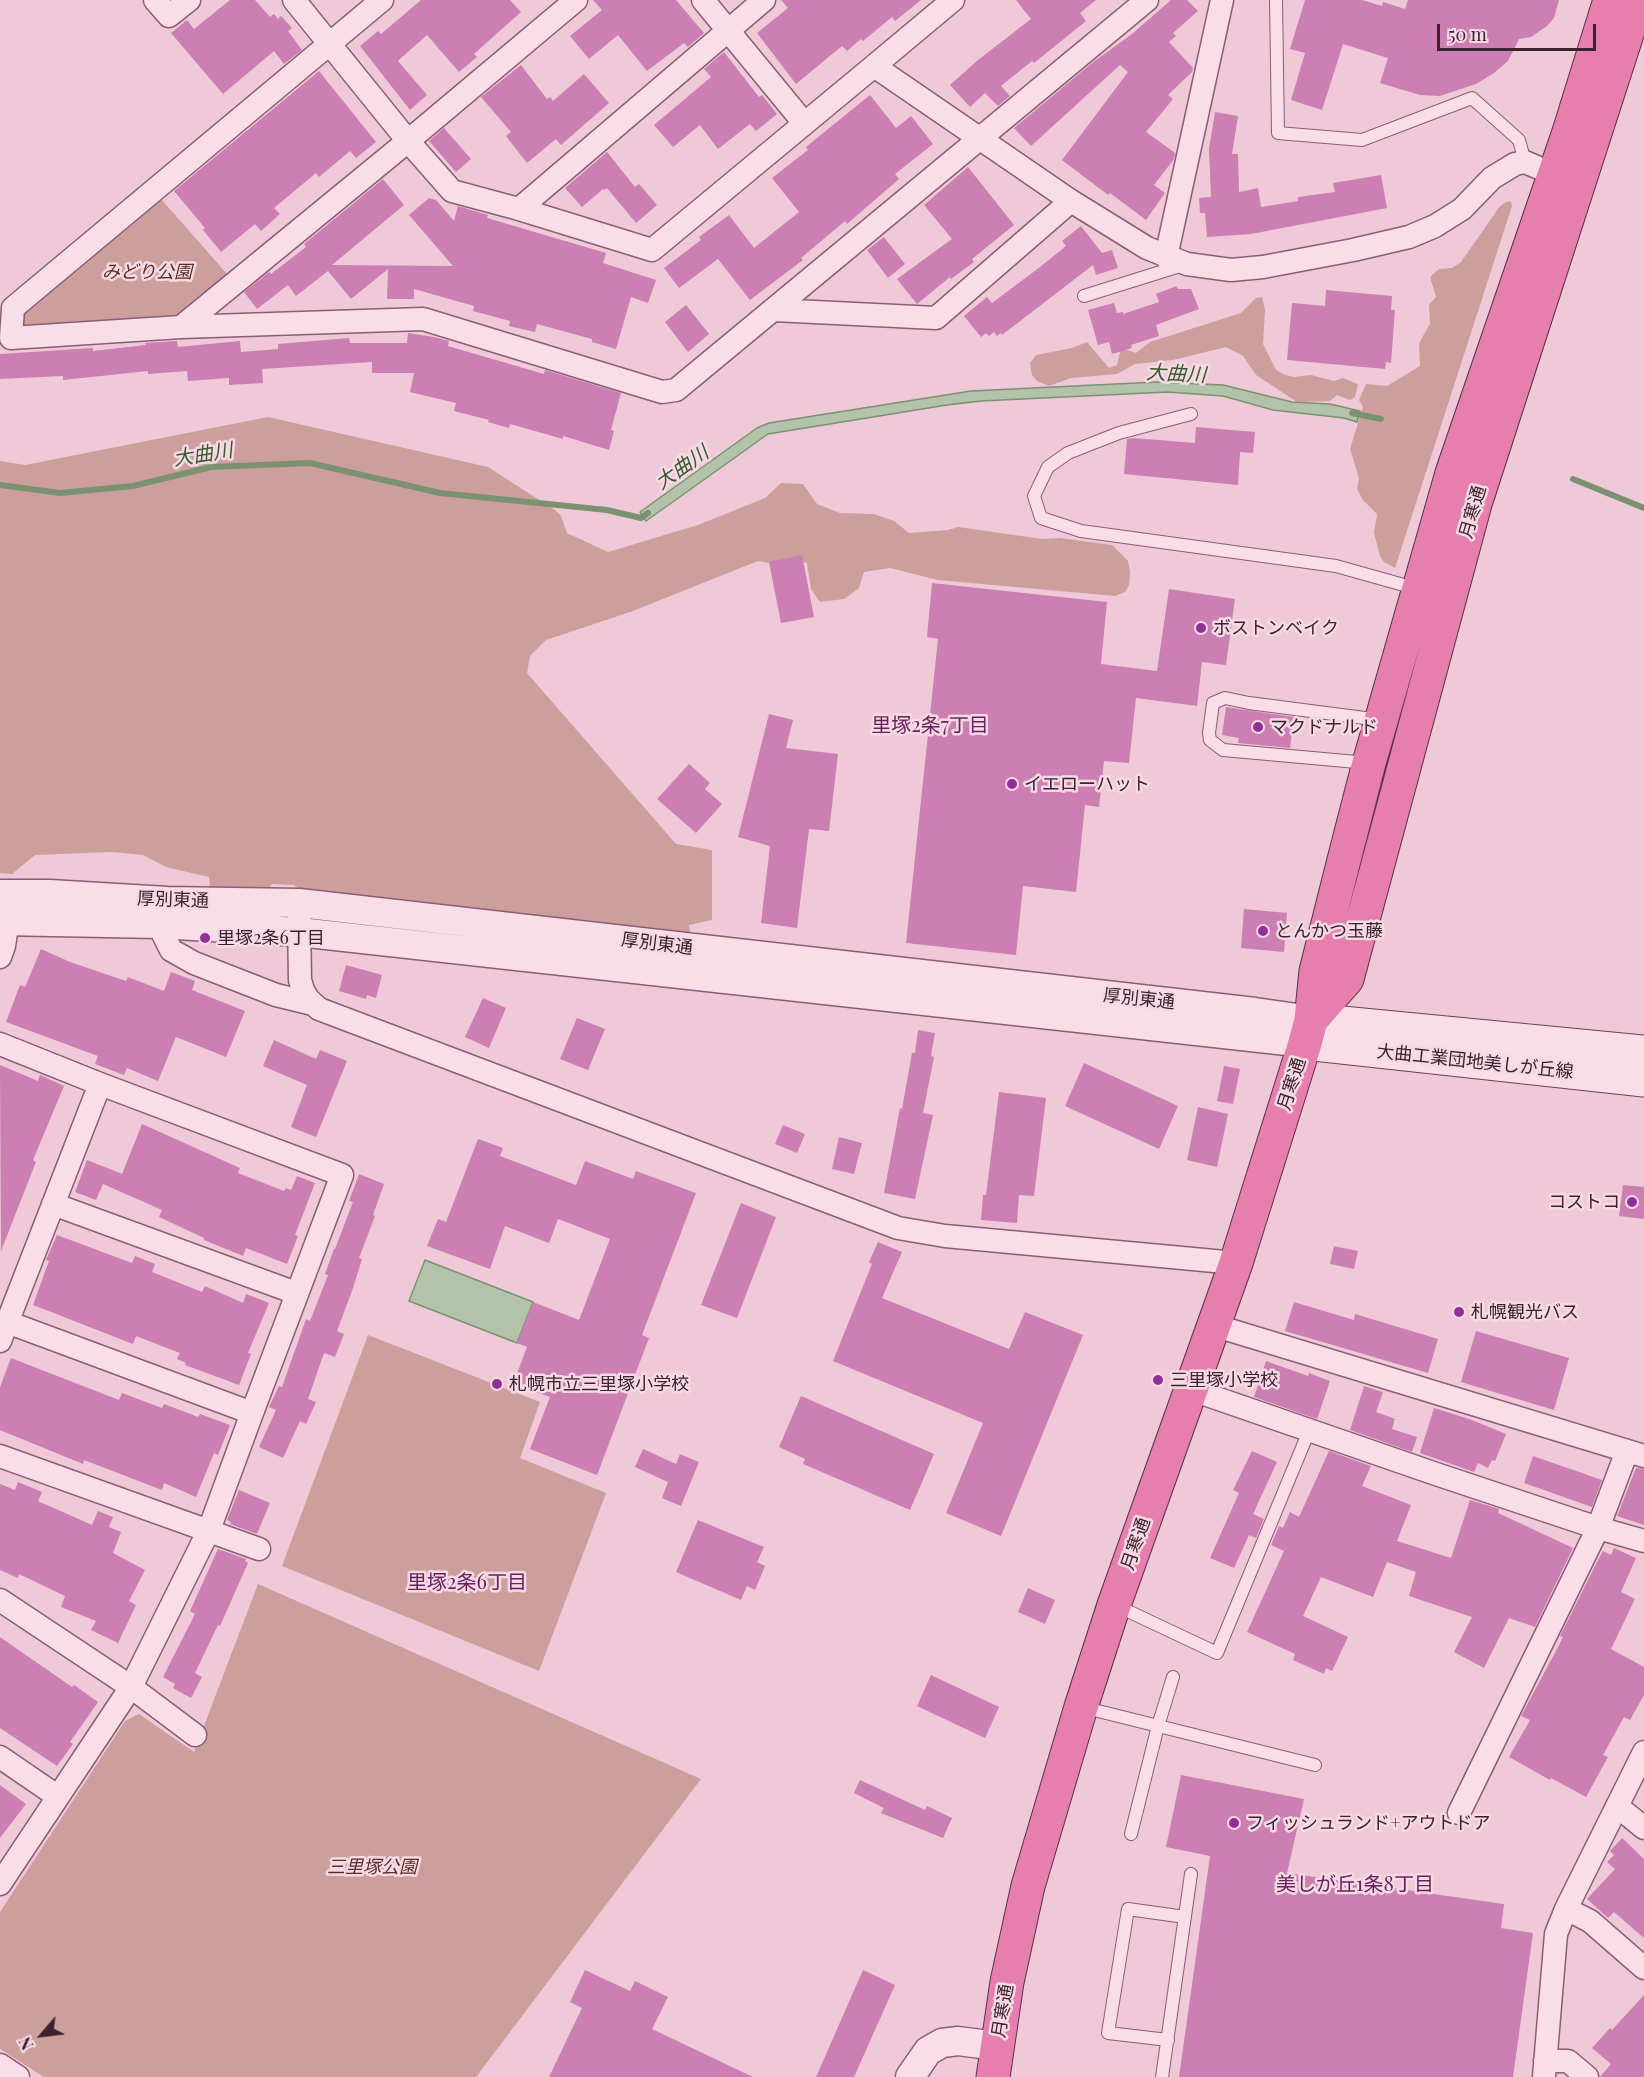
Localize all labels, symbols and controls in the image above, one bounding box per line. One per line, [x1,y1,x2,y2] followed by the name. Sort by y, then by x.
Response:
[1440,12,1599,50] scale bar
[1448,22,1487,46] text: 50 m
[102,261,192,283] park label: みどり公園
[1145,360,1207,388] water label: 大曲川
[171,438,235,472] water label: 大曲川
[651,441,713,495] water label: 大曲川
[1455,483,1491,541] street label: 月寒通
[1213,617,1339,639] place label: ボストンベイク
[1194,621,1208,635] marker: ボストンベイク
[871,714,989,738] district label: 里塚2条7丁目
[1270,716,1378,738] place label: マクドナルド
[1251,720,1265,734] marker: マクドナルド
[1024,773,1150,795] place label: イエローハット
[1005,777,1019,791] marker: イエローハット
[137,888,209,912] street label: 厚別東通
[1275,920,1383,942] place label: とんかつ玉藤
[1256,924,1270,938] marker: とんかつ玉藤
[217,927,325,949] place label: 里塚2条6丁目
[620,929,694,959] street label: 厚別東通
[198,931,212,945] marker: 里塚2条6丁目
[1102,984,1176,1014] street label: 厚別東通
[1375,1041,1575,1083] street label: 大曲工業団地美しが丘線
[1273,1055,1311,1113] street label: 月寒通
[1548,1191,1620,1213] place label: コストコ
[1625,1195,1639,1209] marker: コストコ
[1471,1301,1579,1323] place label: 札幌観光バス
[1452,1305,1466,1319] marker: 札幌観光バス
[1170,1369,1278,1391] place label: 三里塚小学校
[509,1373,689,1395] place label: 札幌市立三里塚小学校
[1151,1373,1165,1387] marker: 三里塚小学校
[490,1377,504,1391] marker: 札幌市立三里塚小学校
[1117,1515,1155,1573] street label: 月寒通
[407,1571,527,1595] district label: 里塚2条6丁目
[1246,1812,1491,1834] place label: フィッシュランド+アウトドア
[1227,1816,1241,1830] marker: フィッシュランド+アウトドア
[327,1856,417,1878] park label: 三里塚公園
[1276,1873,1434,1897] district label: 美しが丘1条8丁目
[988,1983,1018,2039] street label: 月寒通
[12,2005,72,2065] north arrow
[14,2034,38,2054] text: N

